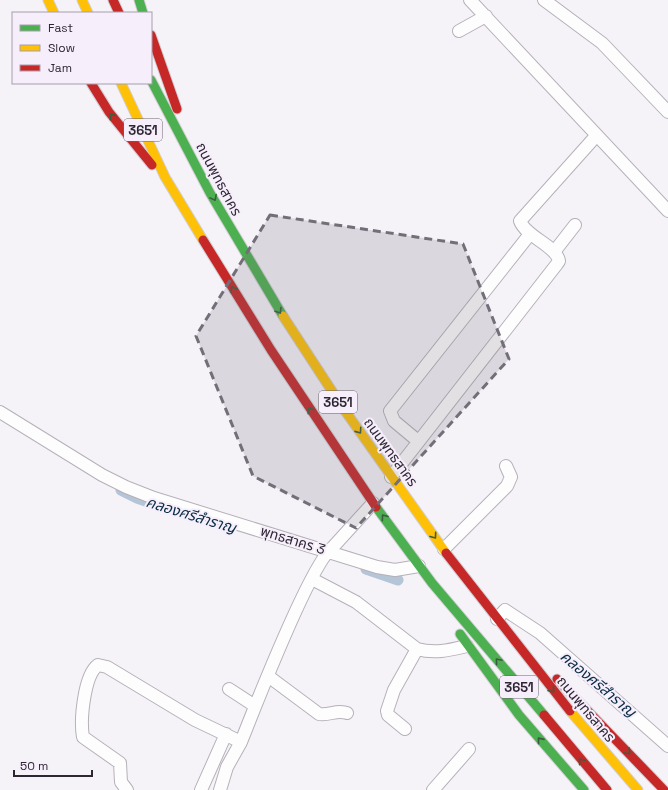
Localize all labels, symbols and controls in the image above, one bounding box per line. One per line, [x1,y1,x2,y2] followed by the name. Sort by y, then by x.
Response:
[12,12,152,84] legend
[48,20,73,36] text: Fast
[48,40,75,56] text: Slow
[48,60,72,76] text: Jam
[110,113,117,120] one-way arrow
[124,119,162,141] road number: 3651
[192,139,246,219] street label: ถนนพุทธสาคร
[209,194,217,201] one-way arrow
[230,286,238,293] one-way arrow
[274,307,282,314] one-way arrow
[319,391,357,413] road number: 3651
[308,408,315,415] one-way arrow
[360,414,422,490] street label: ถนนพุทธสาคร
[354,427,361,434] one-way arrow
[144,492,240,538] water label: คลองศรีสำราญ
[382,515,389,522] one-way arrow
[258,522,328,558] street label: พุทธสาคร 3
[429,532,436,539] one-way arrow
[557,646,641,722] water label: คลองศรีสำราญ
[495,659,502,666] one-way arrow
[553,672,619,746] street label: ถนนพุทธสาคร
[500,676,538,698] road number: 3651
[547,685,554,692] one-way arrow
[537,737,544,745] one-way arrow
[624,748,631,755] one-way arrow
[14,752,92,778] scale bar
[20,758,48,774] text: 50 m
[579,758,586,765] one-way arrow

